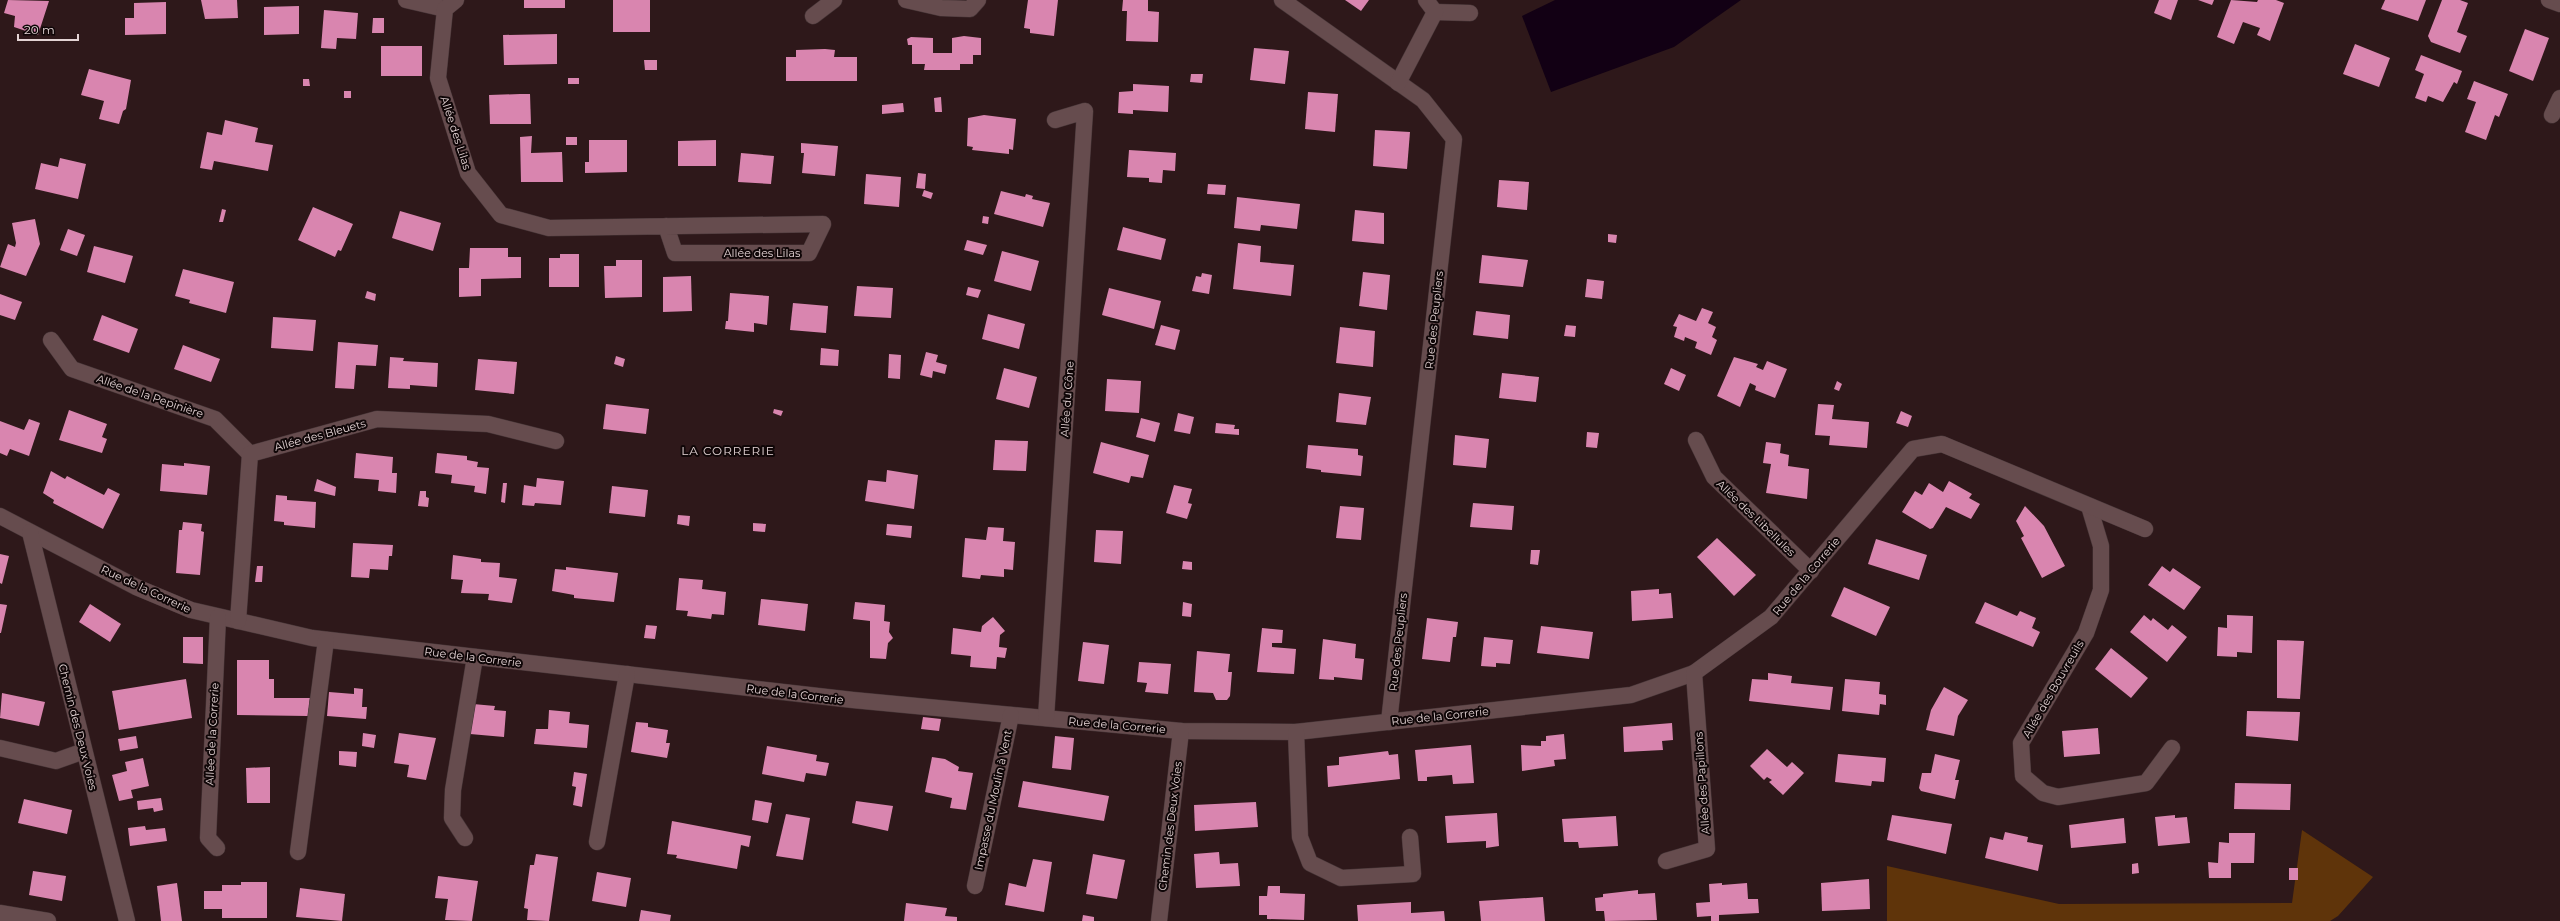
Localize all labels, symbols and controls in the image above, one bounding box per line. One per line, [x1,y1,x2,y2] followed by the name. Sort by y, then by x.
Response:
[18,16,78,42] scale bar
[24,22,55,37] text: 20 m
[438,94,475,172] street label: Allée des Lilas
[724,246,801,260] street label: Allée des Lilas
[1422,270,1446,370] street label: Rue des Peupliers
[1057,360,1077,438] street label: Allée du Cône
[95,371,206,421] street label: Allée de la Pepinière
[273,416,368,454] street label: Allée des Bleuets
[681,443,775,458] district label: LA CORRERIE
[1714,477,1799,560] street label: Allée des Libellules
[1769,534,1843,618] street label: Rue de la Correrie
[99,562,194,616] street label: Rue de la Correrie
[1386,592,1410,692] street label: Rue des Peupliers
[2019,637,2087,740] street label: Allée des Bouvreuils
[424,644,523,670] street label: Rue de la Correrie
[55,662,101,792] street label: Chemin des Deux Voies
[746,681,845,707] street label: Rue de la Correrie
[202,682,222,786] street label: Allée de la Correrie
[1391,704,1490,728] street label: Rue de la Correrie
[1068,714,1167,736] street label: Rue de la Correrie
[971,728,1015,871] street label: Impasse du Moulin à Vent
[1691,731,1713,835] street label: Allée des Papillons
[1155,760,1185,891] street label: Chemin des Deux Voies

